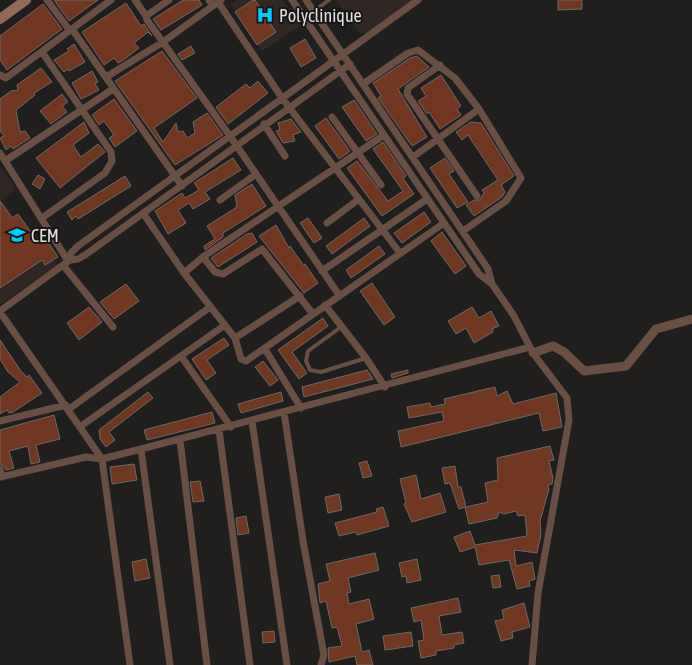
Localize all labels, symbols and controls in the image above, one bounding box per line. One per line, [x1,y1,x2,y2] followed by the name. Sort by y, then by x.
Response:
[255,5,275,25] hospital icon: Polyclinique
[279,5,362,26] place label: Polyclinique
[7,225,27,245] school or university icon: CEM
[31,225,59,246] place label: CEM

